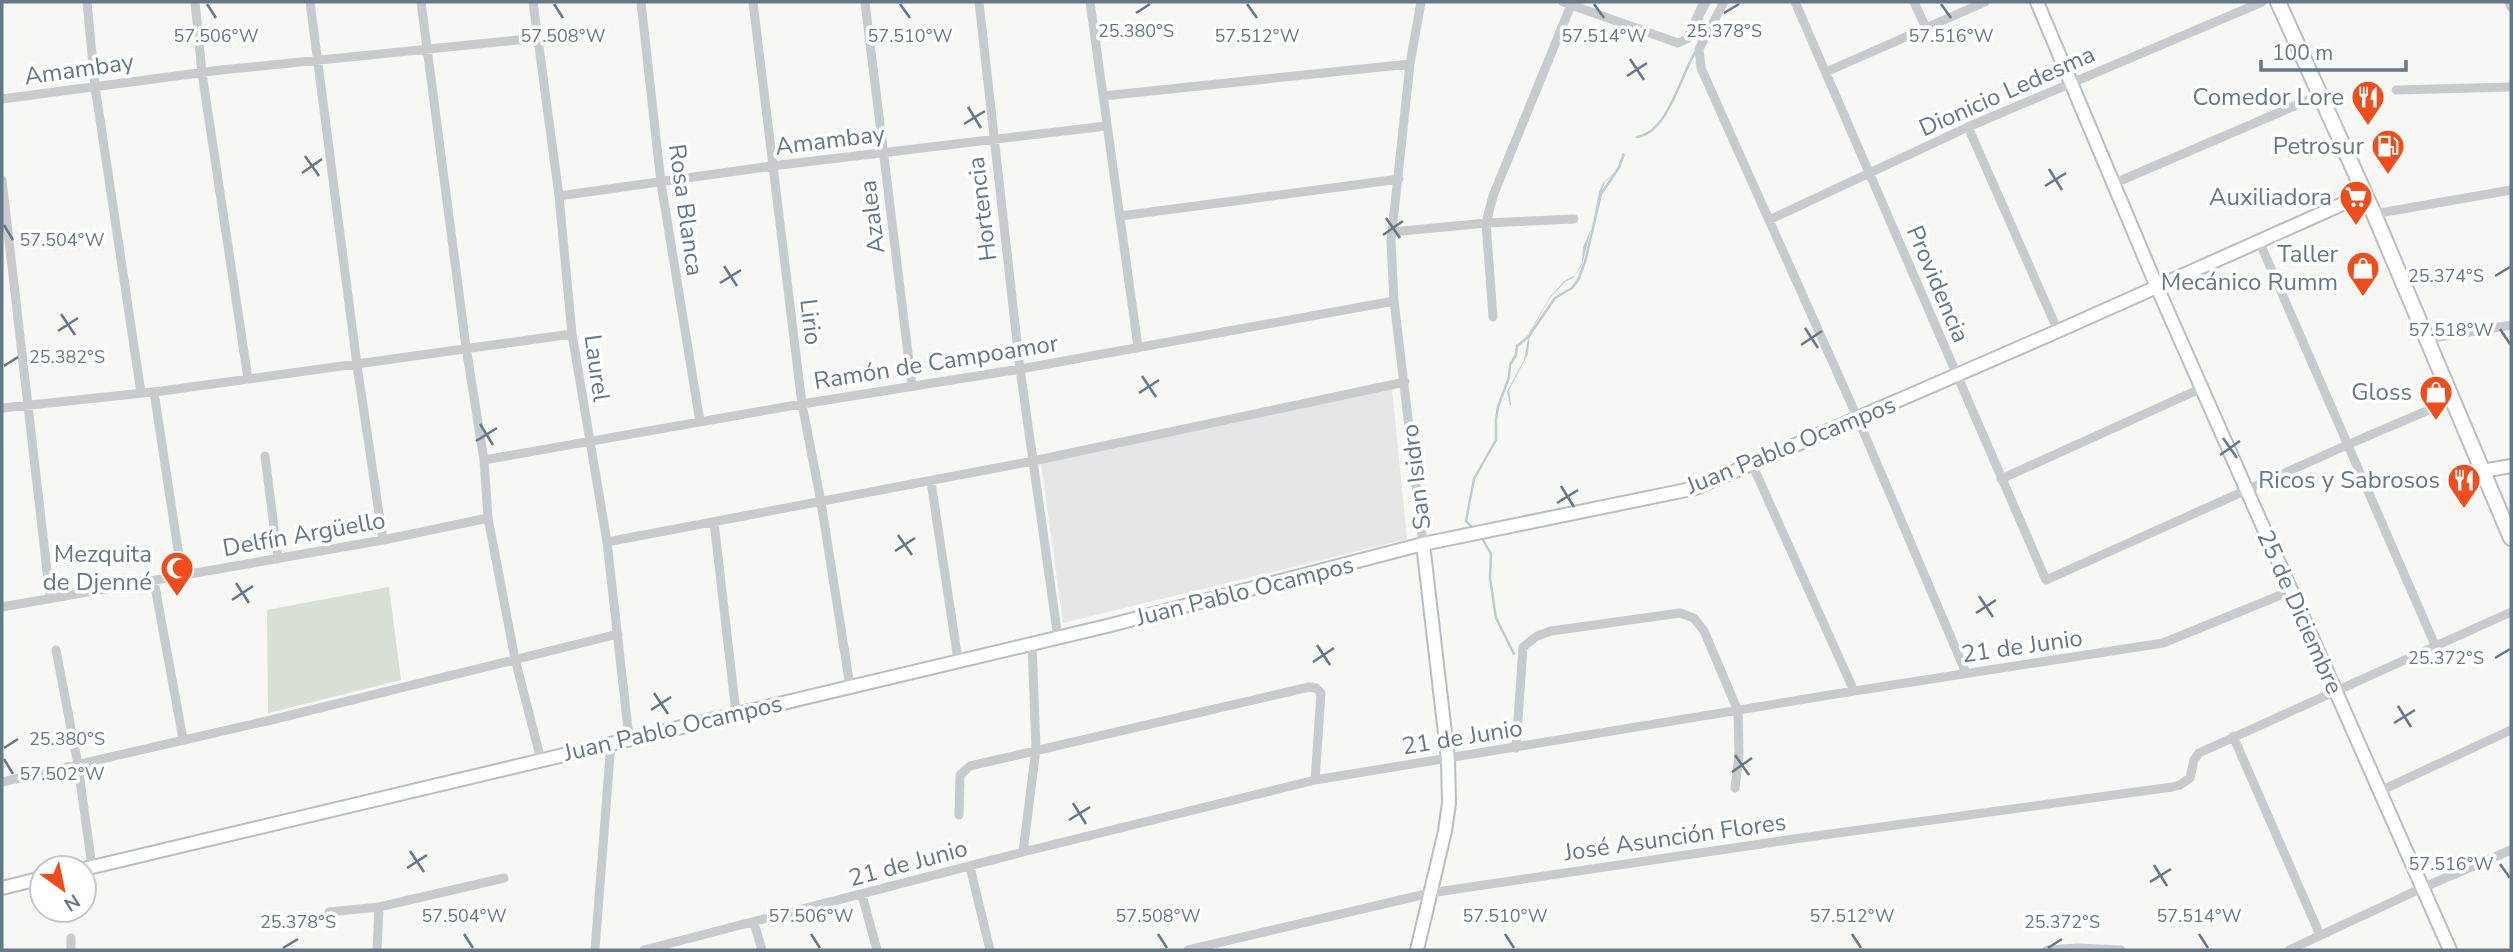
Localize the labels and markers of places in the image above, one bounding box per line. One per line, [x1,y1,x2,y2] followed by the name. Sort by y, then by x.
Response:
[2349,78,2387,127] restaurant icon: Comedor Lore
[2192,81,2344,113] place label: Comedor Lore
[2369,127,2407,176] fuel station icon: Petrosur
[2273,130,2364,162] place label: Petrosur
[2337,178,2375,227] supermarket icon: Auxiliadora
[2209,181,2332,213] place label: Auxiliadora
[2161,238,2338,298] place label: Taller Mecánico Rumm
[2344,249,2382,298] shop icon: Taller Mecánico Rumm
[2417,373,2455,422] shop icon: Gloss
[2351,376,2412,408] place label: Gloss
[2445,461,2483,510] restaurant icon: Ricos y Sabrosos
[2258,464,2440,496] place label: Ricos y Sabrosos
[43,538,152,598] place label: Mezquita de Djenné
[158,549,196,598] mosque icon: Mezquita de Djenné

